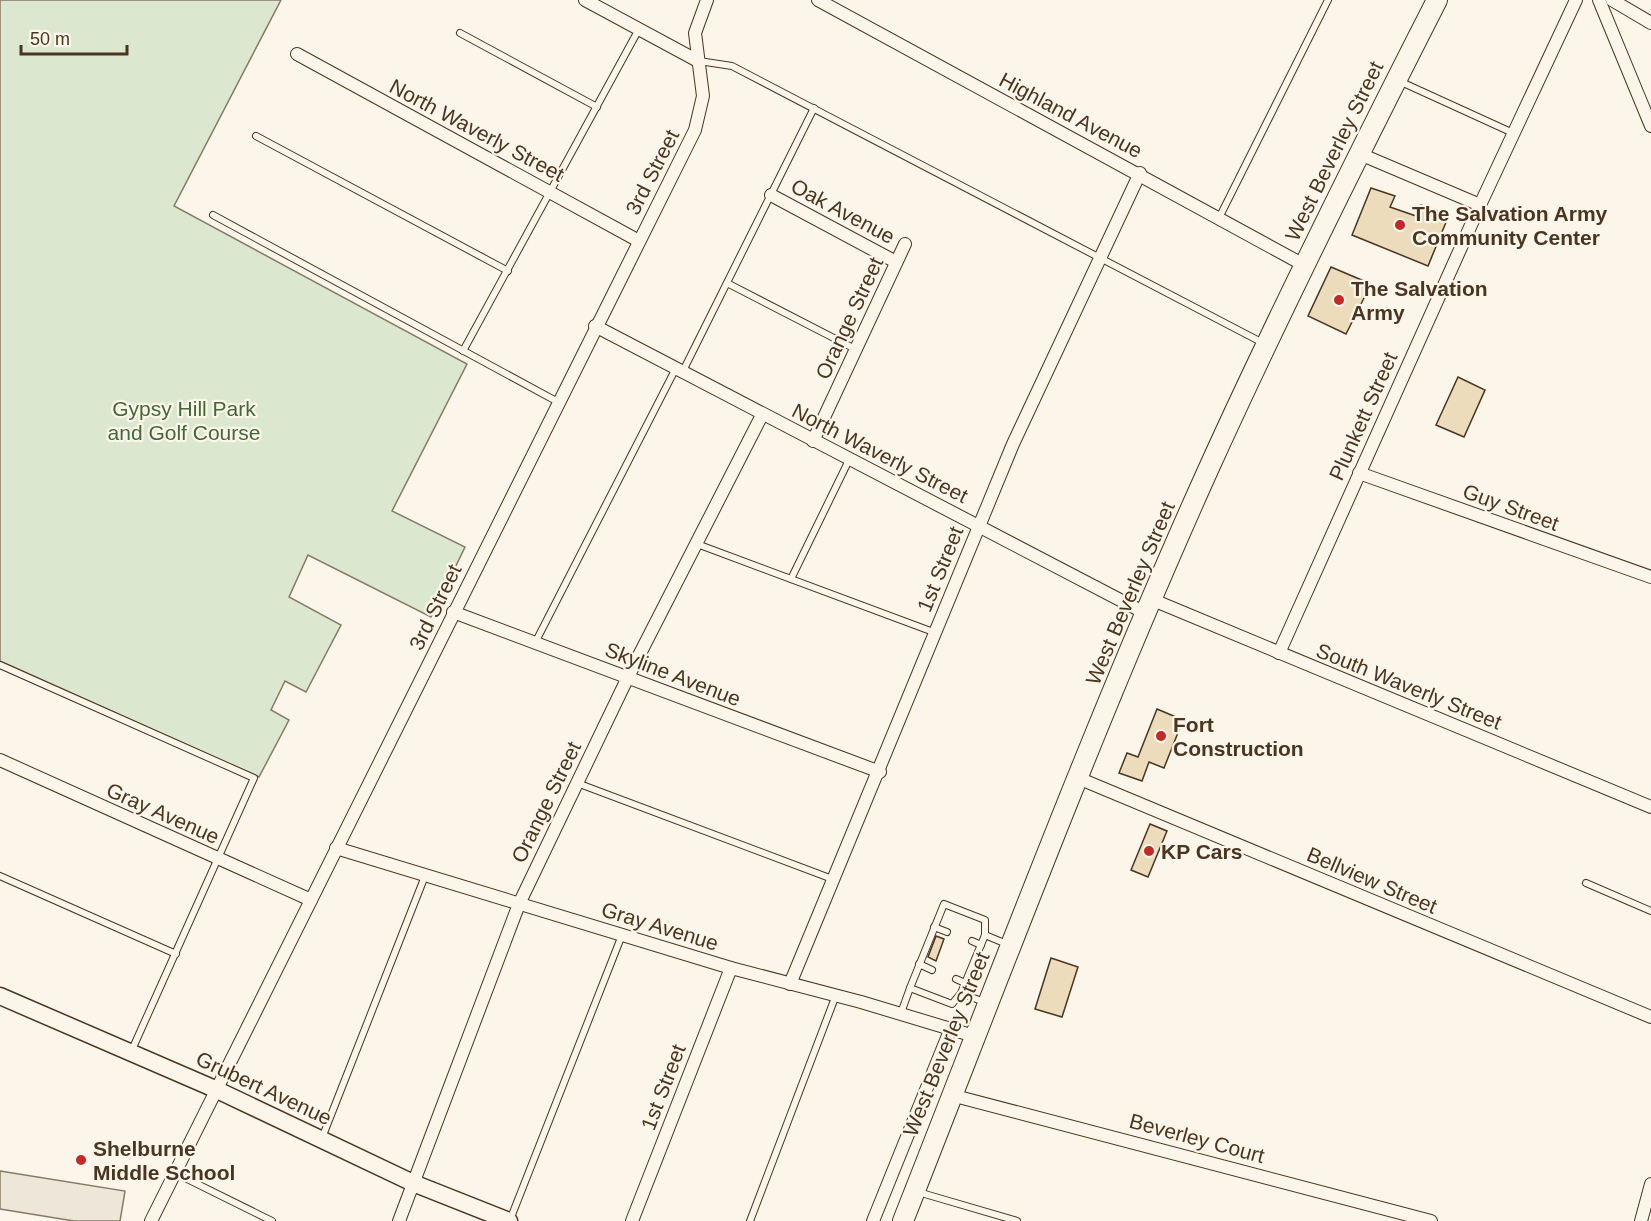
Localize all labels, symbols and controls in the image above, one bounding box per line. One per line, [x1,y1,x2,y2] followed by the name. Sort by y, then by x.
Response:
[21,18,128,56] scale bar
[30,29,70,49] text: 50 m
[1281,57,1388,245] street label: West Beverley Street
[996,68,1146,162] street label: Highland Avenue
[386,74,568,186] street label: North Waverly Street
[621,126,683,218] street label: 3rd Street
[787,174,899,248] street label: Oak Avenue
[1412,202,1608,249] place label: The Salvation Army Community Center
[1393,218,1407,232] marker: The Salvation Army Community Center
[811,253,887,383] street label: Orange Street
[1351,277,1488,324] place label: The Salvation Army
[1332,293,1346,307] marker: The Salvation Army
[1324,348,1402,484] street label: Plunkett Street
[108,397,260,444] park label: Gypsy Hill Park and Golf Course
[788,399,972,507] street label: North Waverly Street
[1460,479,1562,535] street label: Guy Street
[1081,498,1179,688] street label: West Beverley Street
[913,523,968,615] street label: 1st Street
[404,560,466,653] street label: 3rd Street
[602,638,744,710] street label: Skyline Avenue
[1313,638,1505,734] street label: South Waverly Street
[1173,713,1304,760] place label: Fort Construction
[1154,729,1168,743] marker: Fort Construction
[507,738,585,866] street label: Orange Street
[103,778,223,848] street label: Gray Avenue
[1161,840,1242,863] place label: KP Cars
[1304,842,1441,918] street label: Bellview Street
[1142,844,1156,858] marker: KP Cars
[599,897,721,955] street label: Gray Avenue
[898,948,994,1140] street label: West Beverley Street
[636,1041,690,1133] street label: 1st Street
[193,1047,335,1129] street label: Grubert Avenue
[1127,1109,1267,1167] street label: Beverley Court
[93,1137,235,1184] place label: Shelburne Middle School
[74,1153,88,1167] marker: Shelburne Middle School

